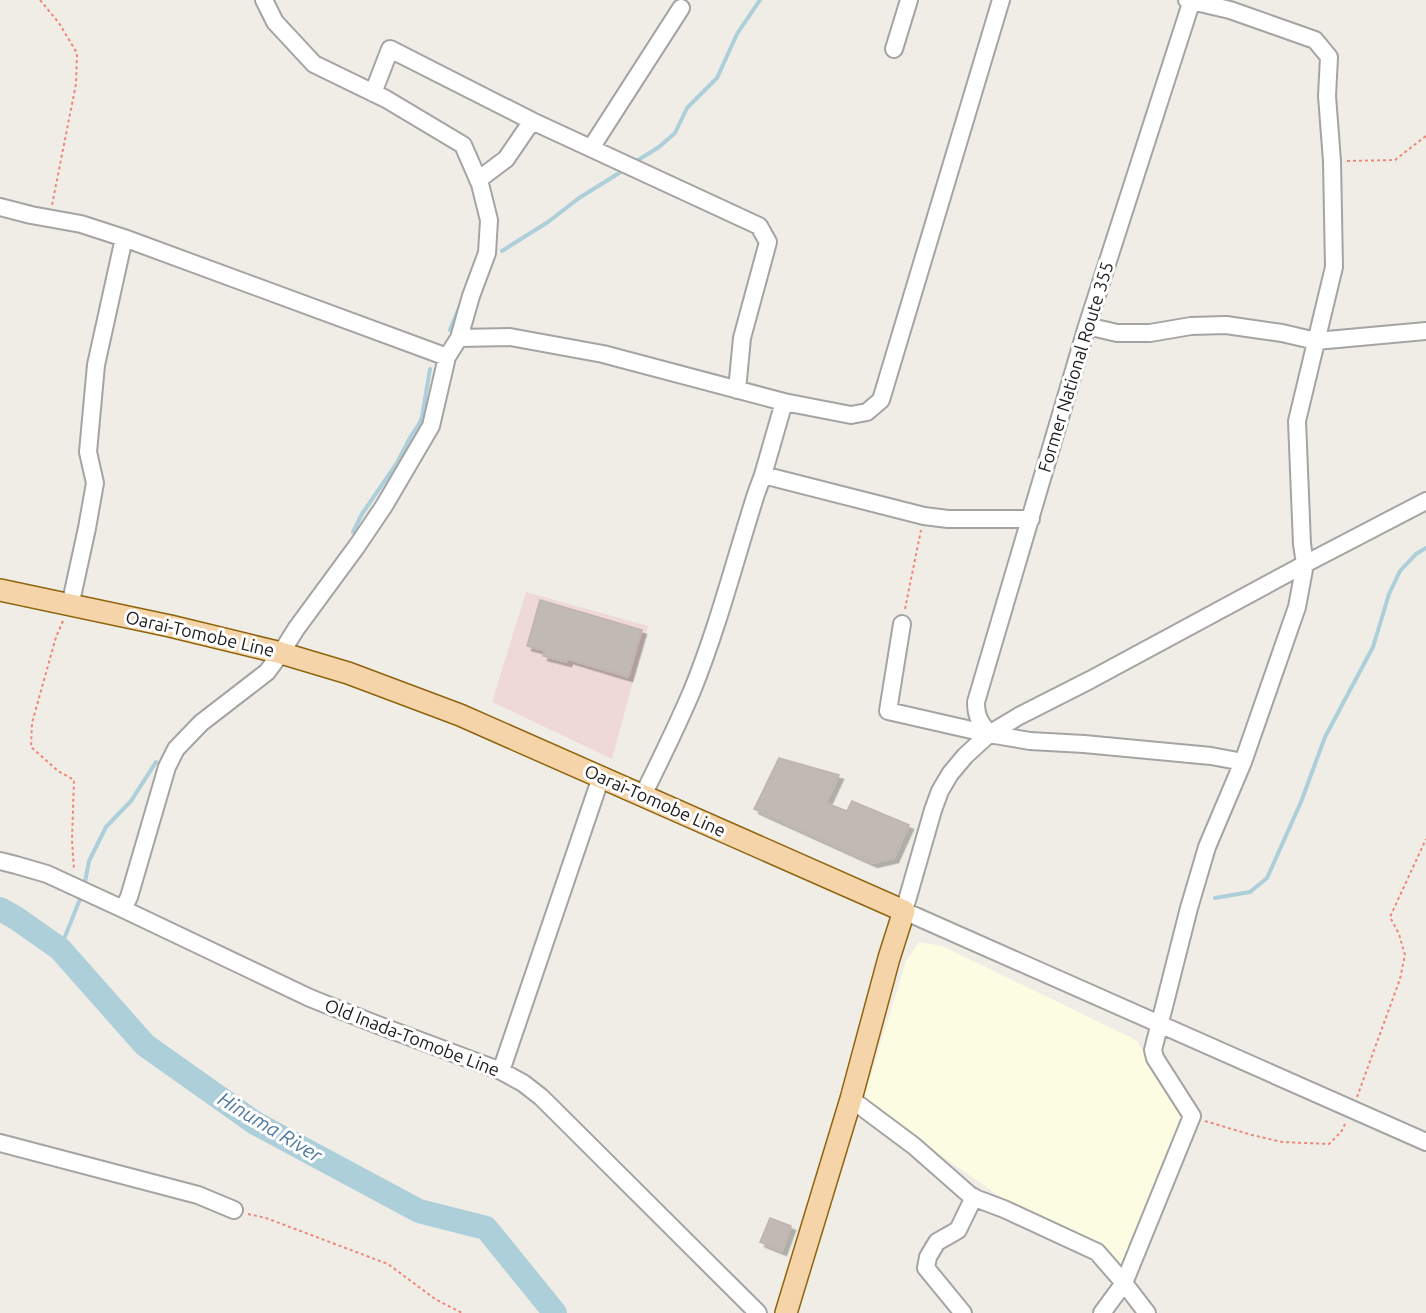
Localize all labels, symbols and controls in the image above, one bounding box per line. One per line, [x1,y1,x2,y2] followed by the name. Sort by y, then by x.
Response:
[1033,259,1117,474] street label: Former National Route 355
[124,606,277,660] street label: Oarai-Tomobe Line
[582,760,729,840] street label: Oarai-Tomobe Line
[322,994,503,1080] street label: Old Inada-Tomobe Line
[214,1087,327,1167] water label: Hinuma River

